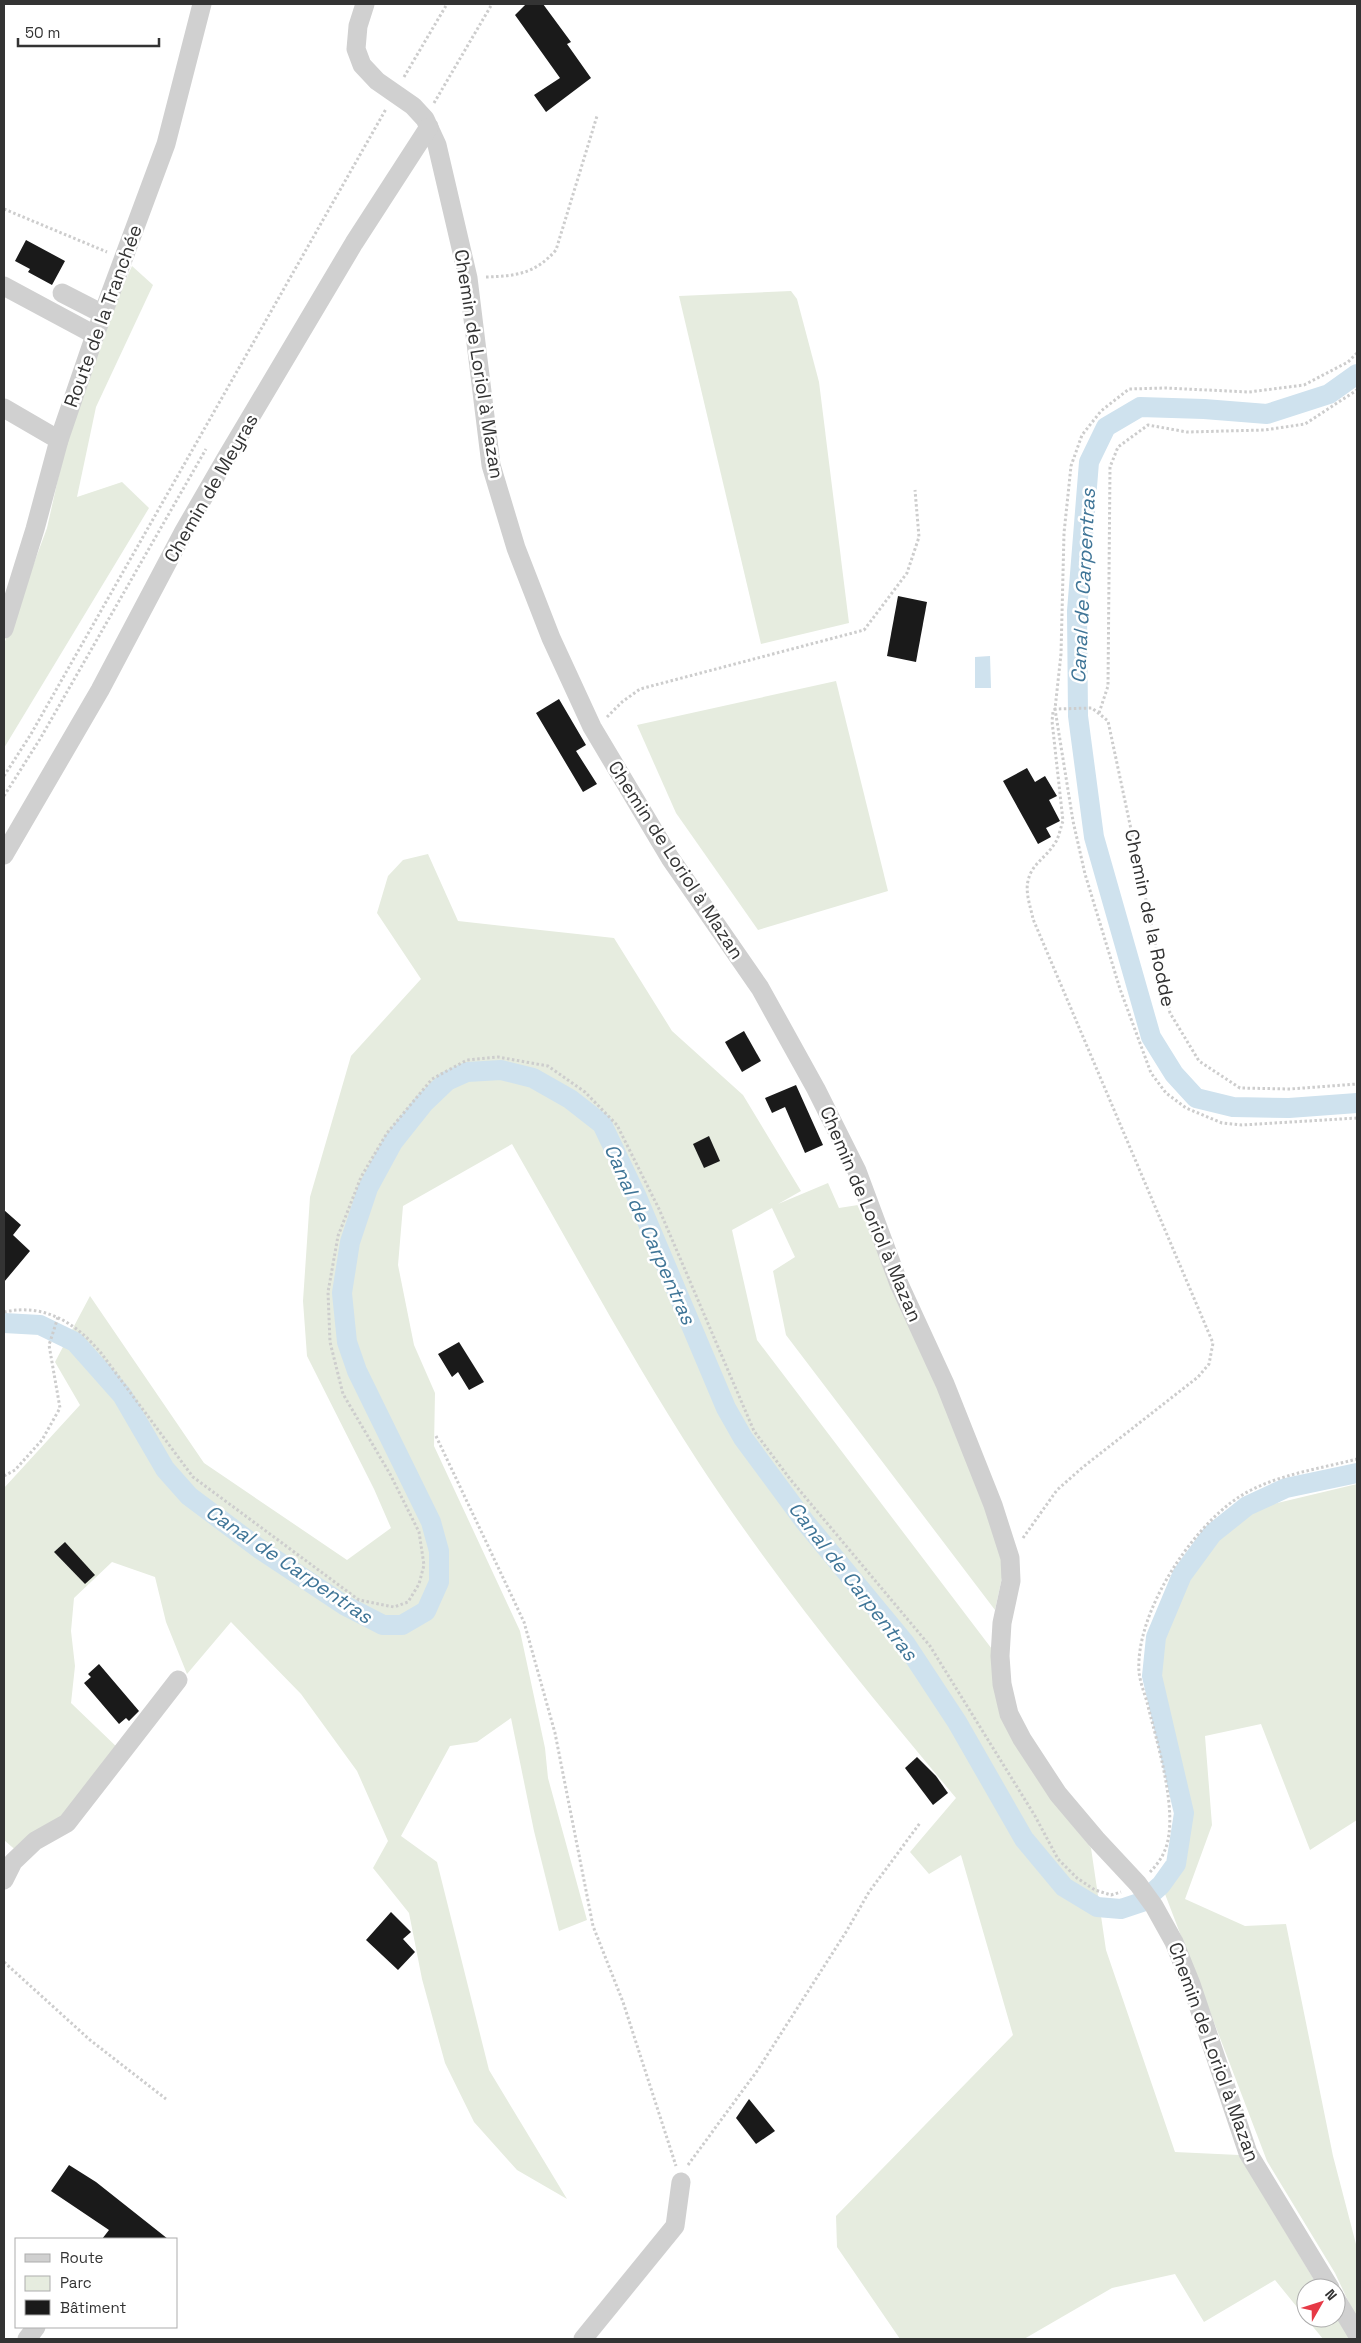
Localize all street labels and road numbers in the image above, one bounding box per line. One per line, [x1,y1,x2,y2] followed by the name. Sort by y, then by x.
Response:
[58,221,148,411] street label: Route de la Tranchée
[449,248,509,480] street label: Chemin de Loriol à Mazan
[158,409,264,567] street label: Chemin de Meyras
[602,756,750,964] street label: Chemin de Loriol à Mazan
[1119,827,1181,1009] street label: Chemin de la Rodde
[814,1102,928,1326] street label: Chemin de Loriol à Mazan
[1163,1939,1265,2165] street label: Chemin de Loriol à Mazan

